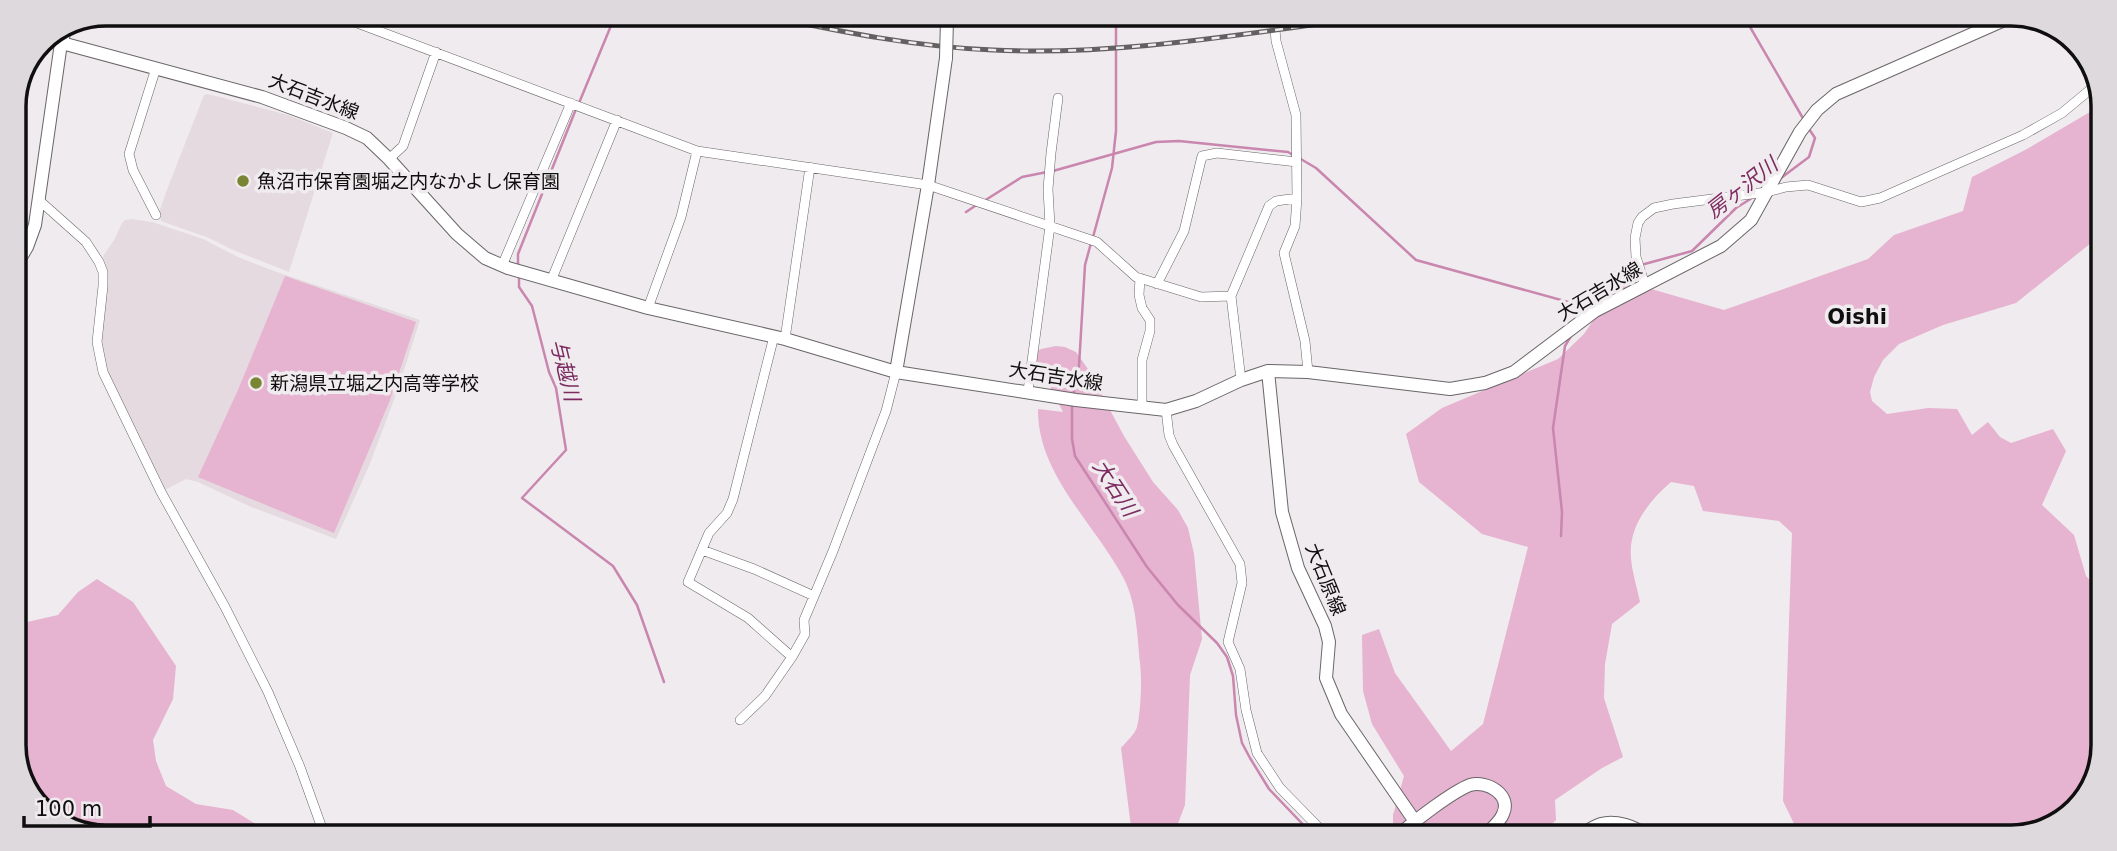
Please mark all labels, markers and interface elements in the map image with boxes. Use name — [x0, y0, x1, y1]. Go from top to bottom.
street label: 大石吉水線 — [266, 69, 362, 123]
water label: 房ヶ沢川 — [1702, 151, 1784, 223]
place label: 魚沼市保育園堀之内なかよし保育園 — [257, 170, 560, 192]
marker: 魚沼市保育園堀之内なかよし保育園 — [235, 173, 251, 189]
street label: 大石吉水線 — [1553, 257, 1645, 325]
district label: Oishi — [1827, 305, 1887, 329]
water label: 与越川 — [546, 337, 585, 405]
street label: 大石吉水線 — [1007, 358, 1105, 394]
place label: 新潟県立堀之内高等学校 — [270, 372, 479, 394]
marker: 新潟県立堀之内高等学校 — [248, 375, 264, 391]
water label: 大石川 — [1088, 455, 1143, 523]
street label: 大石原線 — [1302, 540, 1350, 618]
scale bar — [24, 784, 150, 828]
text: 100 m — [35, 797, 102, 821]

